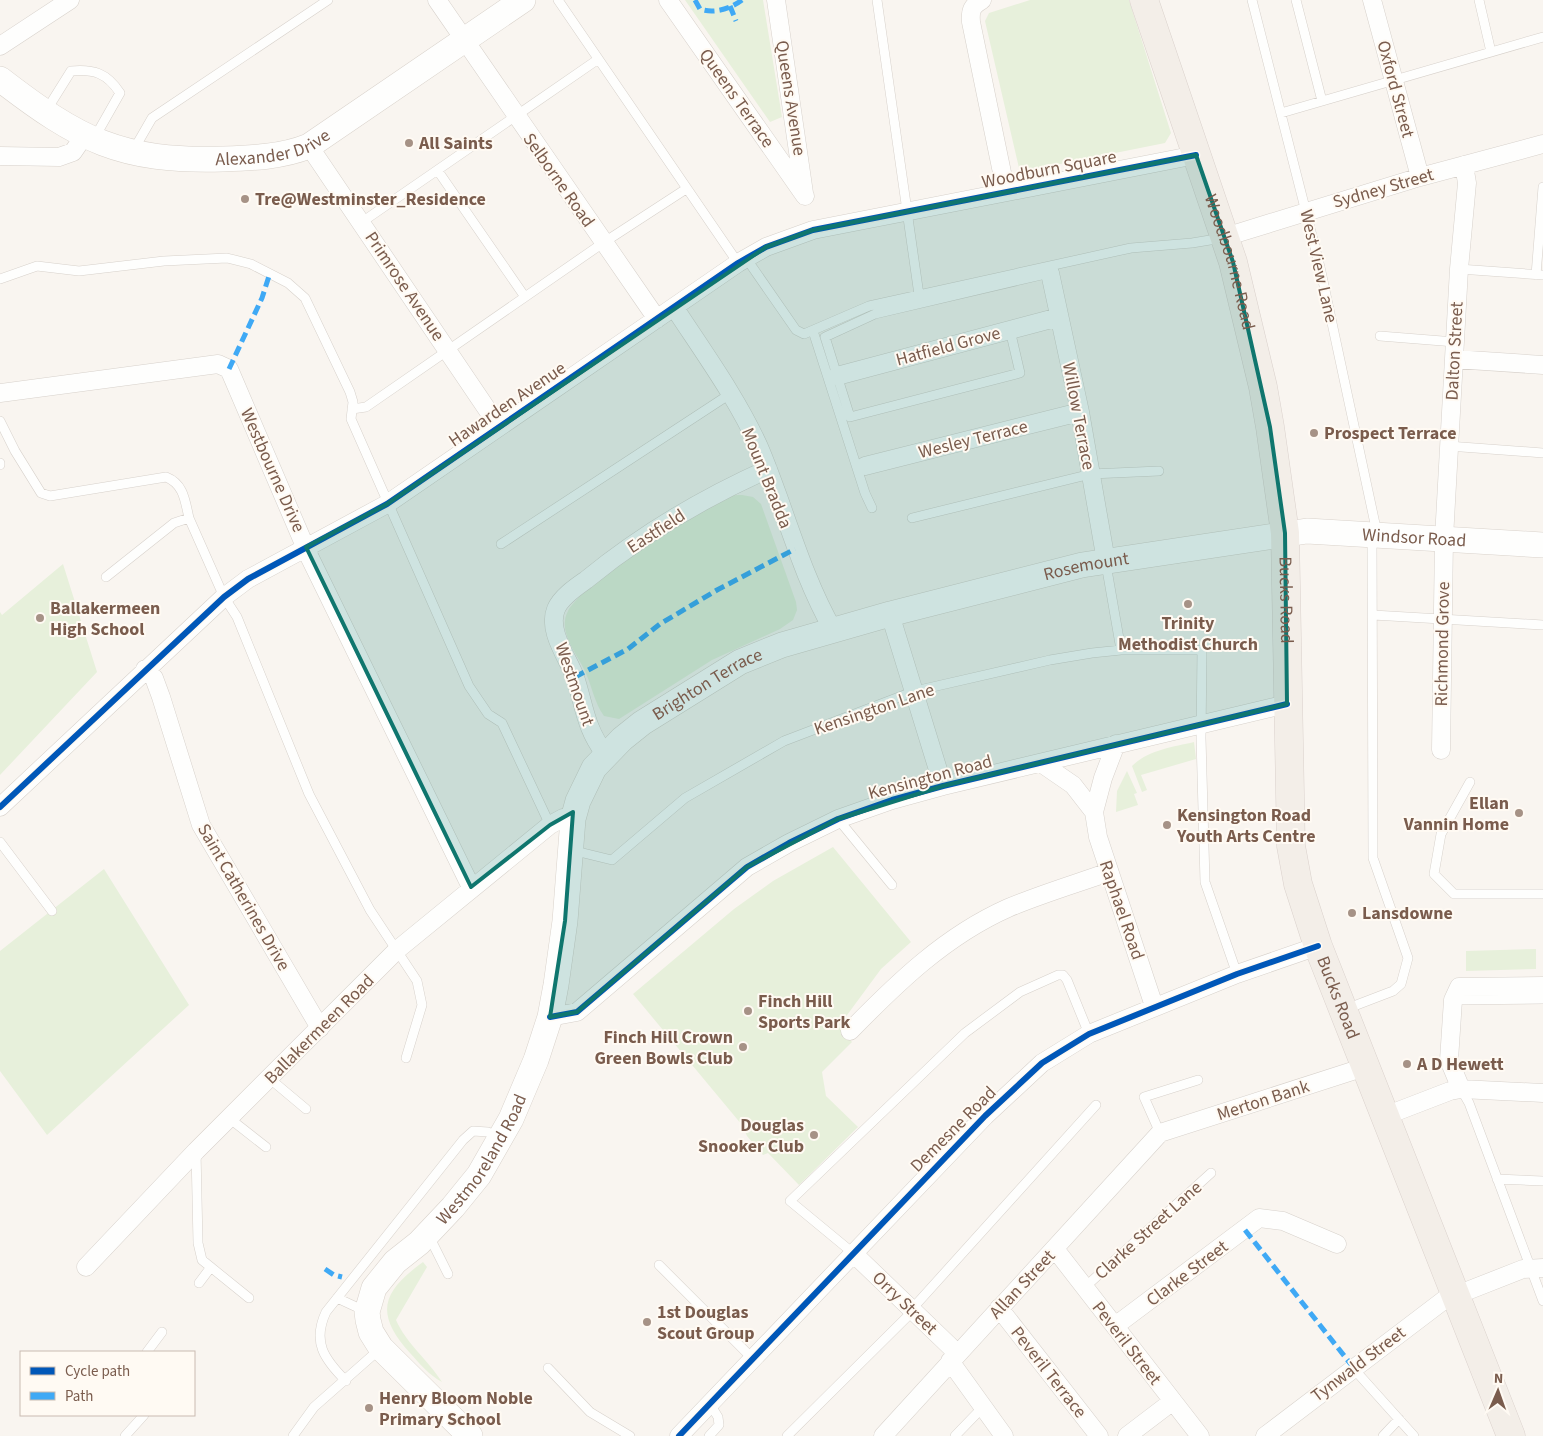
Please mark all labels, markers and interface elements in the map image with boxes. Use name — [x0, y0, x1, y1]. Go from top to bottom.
street label: Oxford Street — [1371, 38, 1420, 140]
street label: Queens Avenue — [769, 39, 812, 157]
street label: Queens Terrace — [693, 44, 780, 153]
street label: Alexander Drive — [215, 123, 335, 172]
street label: Selborne Road — [517, 128, 600, 233]
place label: All Saints — [418, 131, 493, 156]
marker: All Saints — [403, 137, 415, 149]
street label: Woodburn Square — [980, 144, 1119, 195]
street label: Sydney Street — [1330, 162, 1437, 215]
place label: Tre@Westminster_Residence — [255, 187, 486, 212]
street label: Woodbourne Road — [1198, 191, 1261, 333]
marker: Tre@Westminster_Residence — [239, 193, 251, 205]
street label: West View Lane — [1293, 207, 1344, 325]
street label: Primrose Avenue — [359, 227, 451, 346]
street label: Dalton Street — [1439, 301, 1470, 401]
street label: Hatfield Grove — [893, 320, 1003, 372]
street label: Hawarden Avenue — [444, 356, 571, 453]
street label: Willow Terrace — [1056, 360, 1101, 472]
street label: Westbourne Drive — [234, 404, 311, 536]
street label: Wesley Terrace — [916, 414, 1030, 465]
place label: Prospect Terrace — [1324, 421, 1456, 446]
street label: Mount Bradda — [735, 424, 798, 532]
marker: Prospect Terrace — [1308, 427, 1320, 439]
street label: Eastfield — [622, 503, 690, 560]
street label: Windsor Road — [1361, 522, 1467, 553]
street label: Rosemount — [1041, 546, 1131, 587]
street label: Bucks Road — [1272, 556, 1299, 644]
street label: Richmond Grove — [1429, 581, 1456, 707]
place label: Ballakermeen High School — [50, 596, 160, 642]
marker: Trinity Methodist Church — [1182, 598, 1194, 610]
place label: Trinity Methodist Church — [1118, 611, 1258, 657]
marker: Ballakermeen High School — [34, 612, 46, 624]
street label: Westmount — [549, 639, 600, 729]
street label: Brighton Terrace — [647, 642, 766, 727]
street label: Kensington Lane — [811, 677, 938, 742]
street label: Kensington Road — [865, 749, 995, 806]
place label: Ellan Vannin Home — [1403, 791, 1509, 837]
place label: Kensington Road Youth Arts Centre — [1176, 803, 1316, 849]
marker: Ellan Vannin Home — [1513, 807, 1525, 819]
street label: Saint Catherines Drive — [191, 819, 296, 976]
marker: Kensington Road Youth Arts Centre — [1161, 819, 1173, 831]
street label: Raphael Road — [1093, 857, 1150, 963]
place label: Lansdowne — [1362, 901, 1453, 926]
marker: Lansdowne — [1346, 907, 1358, 919]
street label: Bucks Road — [1310, 952, 1365, 1043]
street label: Ballakermeen Road — [259, 969, 380, 1090]
place label: Finch Hill Sports Park — [758, 989, 851, 1035]
marker: Finch Hill Sports Park — [742, 1005, 754, 1017]
place label: Finch Hill Crown Green Bowls Club — [594, 1025, 733, 1071]
marker: Finch Hill Crown Green Bowls Club — [737, 1041, 749, 1053]
place label: A D Hewett — [1416, 1052, 1504, 1077]
marker: A D Hewett — [1401, 1058, 1413, 1070]
street label: Merton Bank — [1214, 1074, 1313, 1127]
street label: Demesne Road — [905, 1081, 1002, 1178]
street label: Westmoreland Road — [431, 1090, 533, 1230]
place label: Douglas Snooker Club — [698, 1113, 804, 1159]
marker: Douglas Snooker Club — [808, 1129, 820, 1141]
street label: Clarke Street Lane — [1090, 1176, 1206, 1284]
street label: Clarke Street — [1142, 1235, 1232, 1311]
street label: Allan Street — [984, 1244, 1061, 1325]
street label: Orry Street — [866, 1266, 943, 1341]
street label: Peveril Street — [1086, 1296, 1167, 1390]
place label: 1st Douglas Scout Group — [657, 1300, 755, 1346]
marker: 1st Douglas Scout Group — [641, 1316, 653, 1328]
street label: Peveril Terrace — [1005, 1321, 1092, 1423]
street label: Tynwald Street — [1306, 1321, 1411, 1408]
legend — [20, 1351, 195, 1416]
text: Cycle path — [65, 1361, 130, 1382]
north arrow — [1473, 1366, 1523, 1416]
text: N — [1493, 1369, 1503, 1389]
text: Path — [65, 1386, 93, 1407]
place label: Henry Bloom Noble Primary School — [379, 1386, 533, 1432]
marker: Henry Bloom Noble Primary School — [363, 1402, 375, 1414]

